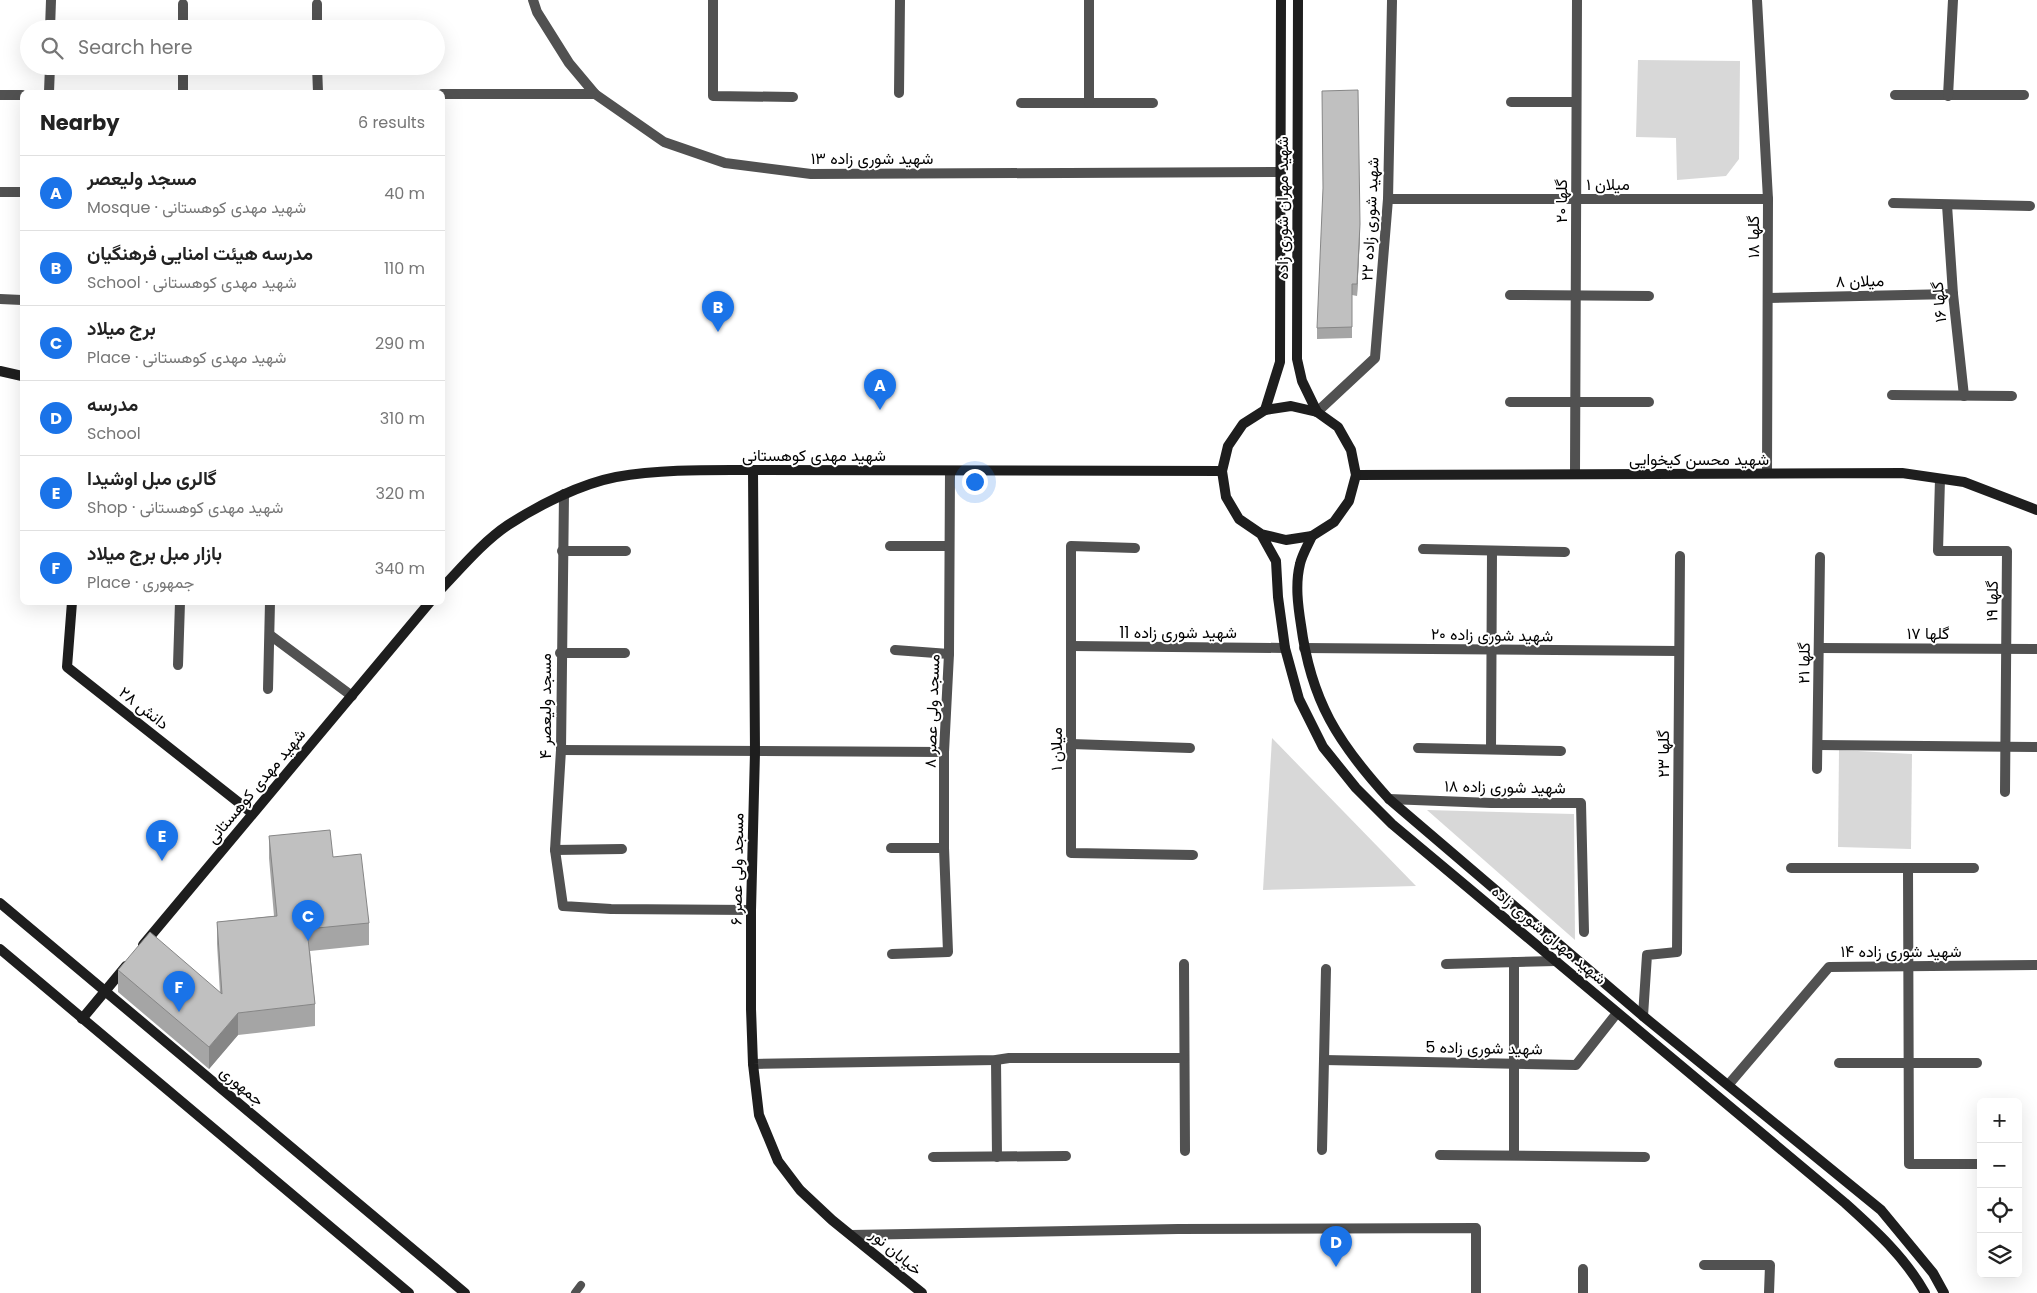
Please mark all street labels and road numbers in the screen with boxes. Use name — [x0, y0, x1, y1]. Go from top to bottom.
street label: شهید مهران شوری زاده — [1271, 136, 1294, 280]
street label: شهید شوری زاده ۱۳ — [811, 147, 933, 170]
street label: شهید شوری زاده ۲۲ — [1355, 156, 1385, 282]
street label: میلان ۱ — [1586, 173, 1630, 196]
street label: گلها ۲۰ — [1550, 179, 1573, 223]
street label: گلها ۱۸ — [1742, 216, 1765, 258]
street label: میلان ۸ — [1836, 269, 1884, 293]
street label: گلها ۱۶ — [1926, 281, 1952, 323]
street label: شهید مهدی کوهستانی — [742, 444, 886, 467]
street label: شهید محسن کیخوایی — [1629, 448, 1769, 471]
street label: گلها ۱۹ — [1980, 580, 2004, 622]
street label: شهید شوری زاده 11 — [1119, 621, 1237, 644]
street label: شهید شوری زاده ۲۰ — [1431, 622, 1553, 648]
street label: گلها ۱۷ — [1907, 622, 1949, 645]
street label: گلها ۲۱ — [1792, 642, 1816, 684]
street label: مسجد ولیعصر ۴ — [534, 653, 557, 759]
street label: مسجد ولی عصر ۸ — [919, 654, 945, 768]
street label: دانش ۲۸ — [114, 681, 174, 735]
street label: شهید مهدی کوهستانی — [201, 724, 311, 848]
street label: میلان ۱ — [1045, 727, 1068, 771]
street label: گلها ۲۳ — [1652, 730, 1675, 778]
street label: شهید شوری زاده ۱۸ — [1444, 774, 1566, 800]
street label: مسجد ولی عصر ۶ — [725, 813, 749, 925]
street label: شهید مهران شوری زاده — [1487, 880, 1611, 990]
street label: شهید شوری زاده ۱۴ — [1840, 940, 1962, 963]
street label: شهید شوری زاده 5 — [1425, 1035, 1543, 1061]
street label: جمهوری — [215, 1061, 269, 1112]
street label: خیابان نور — [864, 1223, 927, 1281]

